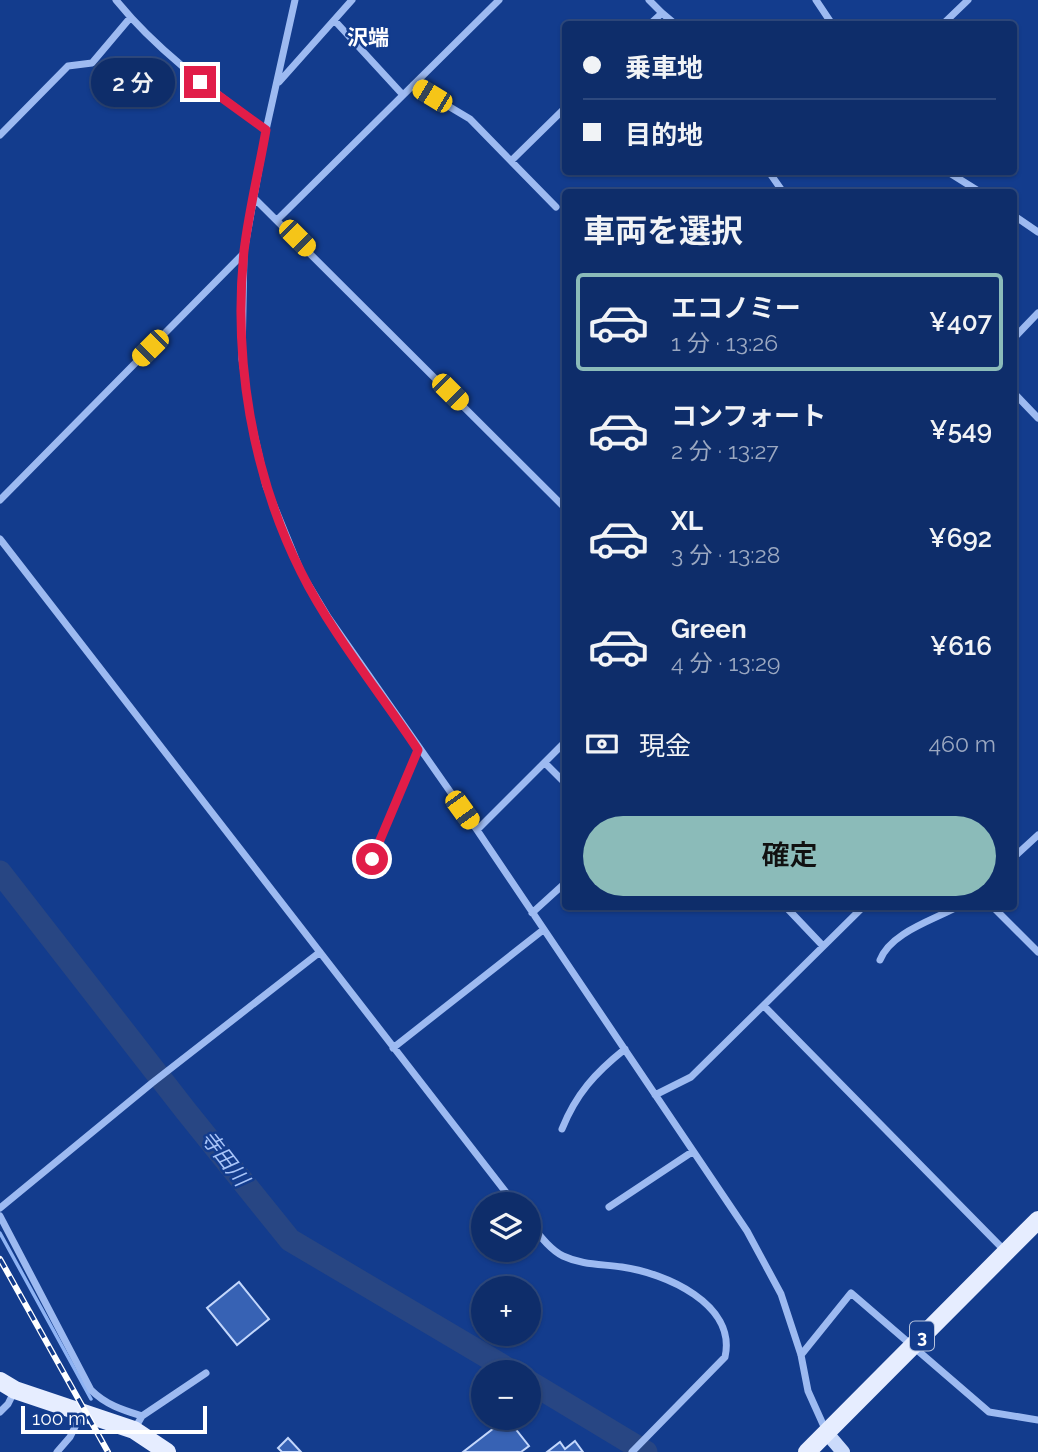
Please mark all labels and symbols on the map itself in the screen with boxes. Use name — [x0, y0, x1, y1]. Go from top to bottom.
district label: 沢端 — [347, 25, 389, 50]
callout: 2 分 — [92, 57, 176, 106]
route end — [184, 66, 216, 98]
car — [409, 76, 456, 116]
car — [275, 216, 320, 260]
car — [128, 326, 173, 370]
car — [428, 370, 473, 414]
car — [442, 787, 483, 833]
route start — [356, 843, 388, 875]
water label: 寺田川 — [196, 1125, 255, 1192]
road number: 3 — [910, 1322, 934, 1350]
scale bar — [21, 1403, 206, 1435]

